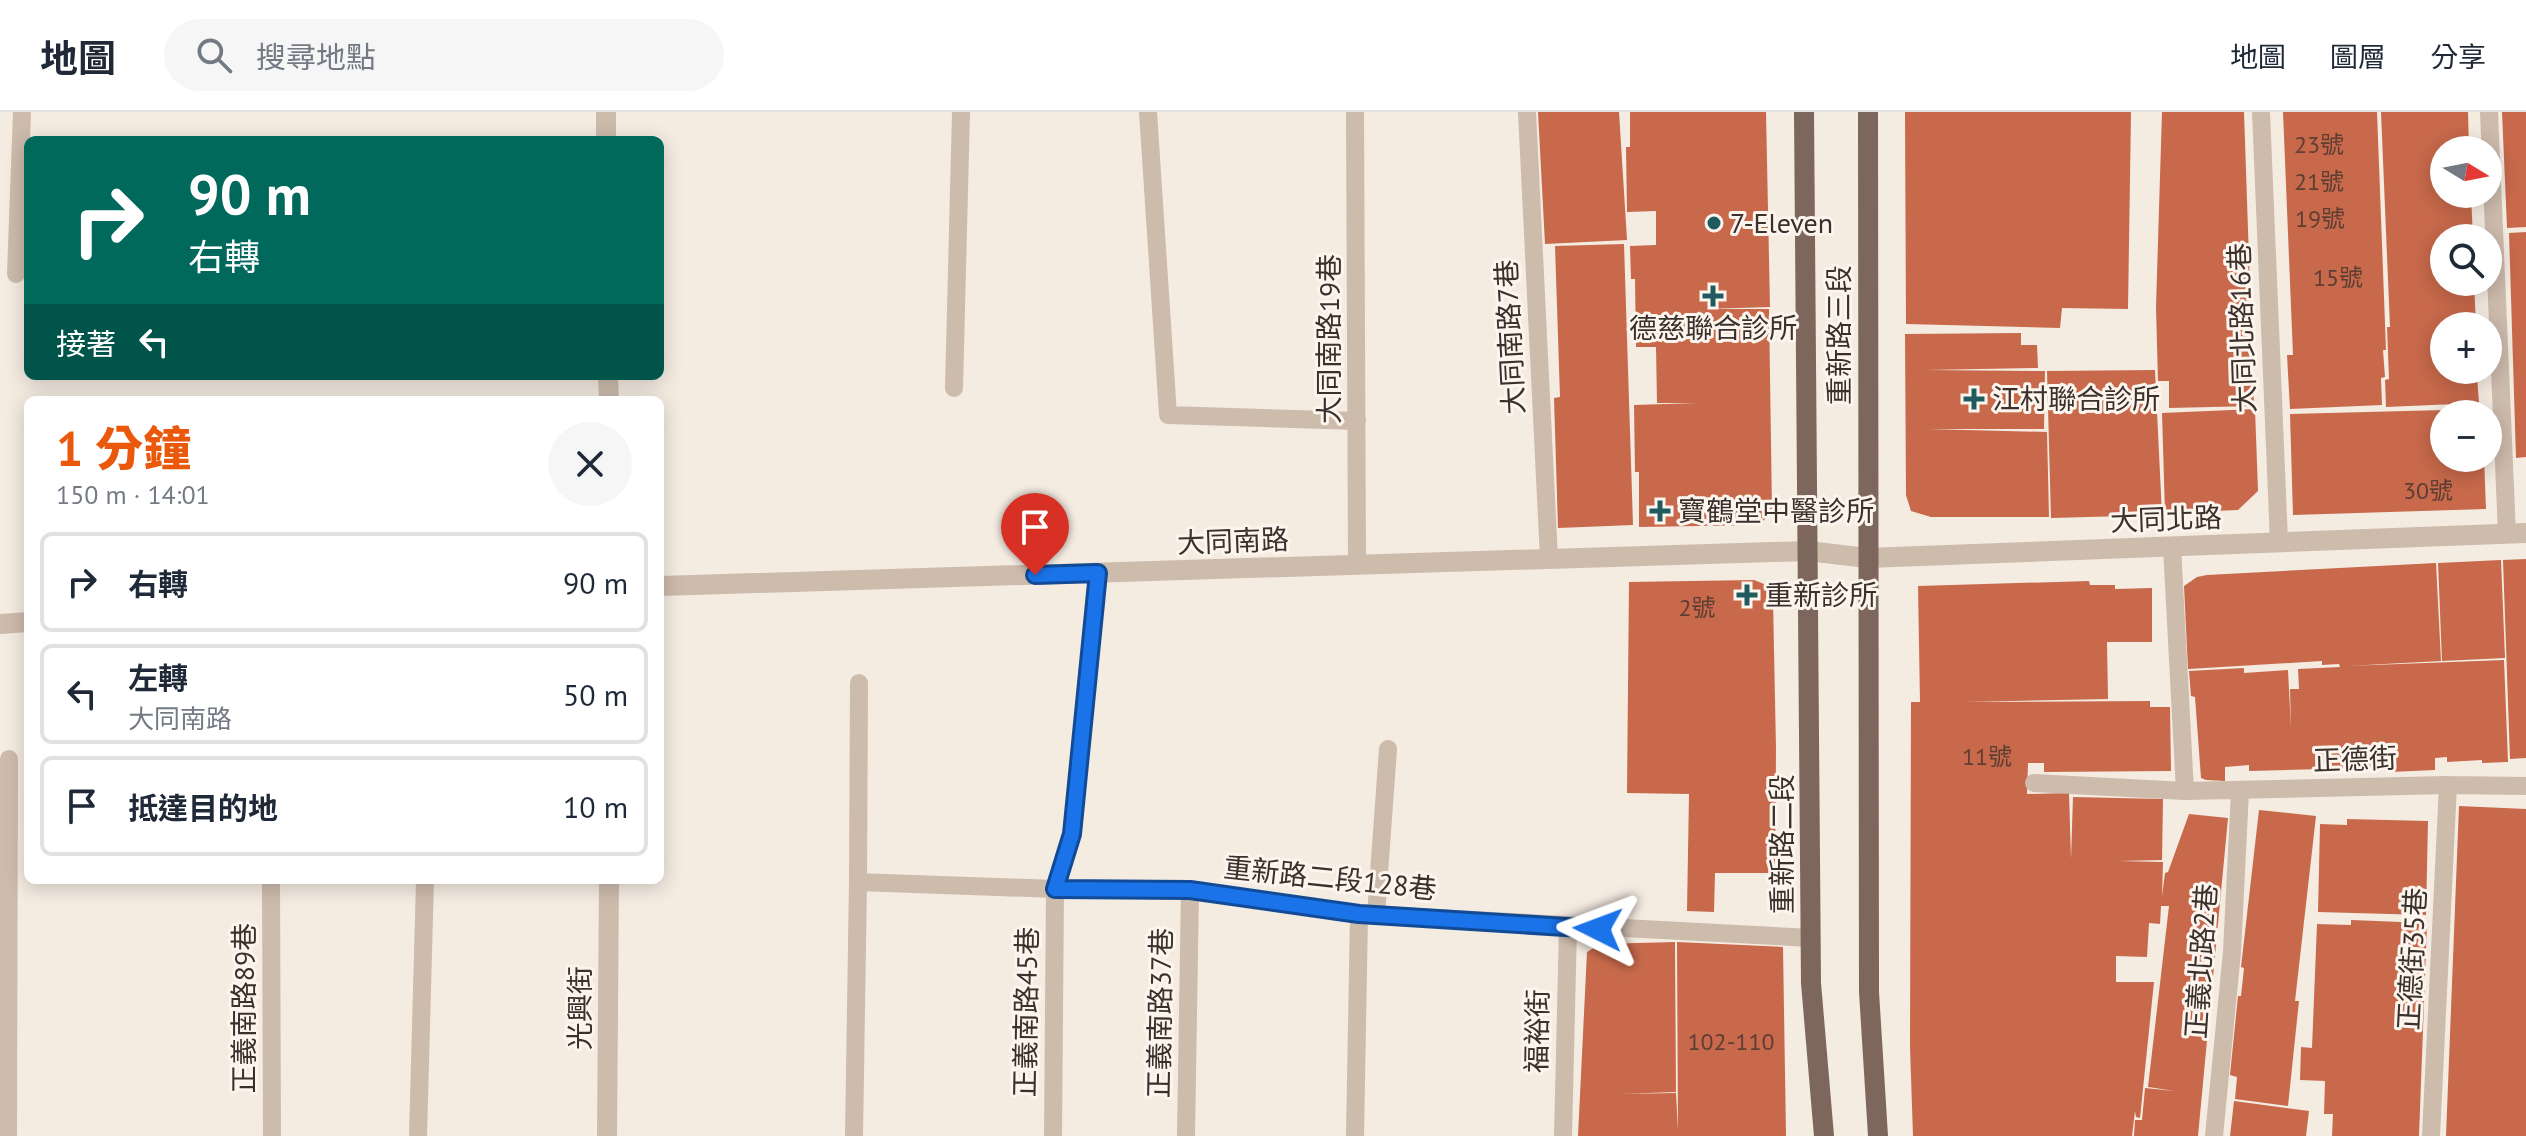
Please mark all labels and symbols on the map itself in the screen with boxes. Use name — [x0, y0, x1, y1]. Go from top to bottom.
house number: 23號 — [2294, 129, 2344, 160]
north arrow — [2430, 136, 2502, 208]
house number: 21號 — [2294, 166, 2344, 197]
house number: 19號 — [2295, 203, 2345, 234]
place label: 7-Eleven — [1730, 204, 1833, 241]
marker: 7-Eleven — [1705, 214, 1723, 232]
street label: 大同北路16巷 — [2220, 242, 2263, 414]
street label: 大同南路19巷 — [1310, 254, 1347, 424]
street label: 大同南路7巷 — [1487, 259, 1532, 416]
house number: 15號 — [2313, 262, 2363, 293]
street label: 重新路三段 — [1820, 265, 1857, 405]
marker: 德慈聯合診所 — [1702, 285, 1724, 307]
place label: 德慈聯合診所 — [1629, 309, 1797, 346]
place label: 江村聯合診所 — [1992, 380, 2160, 417]
marker: 江村聯合診所 — [1963, 388, 1985, 410]
house number: 30號 — [2403, 475, 2453, 506]
place label: 寶鶴堂中醫診所 — [1678, 492, 1874, 529]
pin — [1001, 493, 1069, 575]
street label: 大同北路 — [2109, 498, 2223, 539]
marker: 寶鶴堂中醫診所 — [1649, 500, 1671, 522]
street label: 大同南路 — [1176, 520, 1290, 561]
place label: 重新診所 — [1765, 576, 1877, 613]
marker: 重新診所 — [1736, 584, 1758, 606]
house number: 2號 — [1678, 592, 1716, 623]
street label: 正德街 — [2312, 739, 2398, 778]
house number: 11號 — [1962, 741, 2012, 772]
street label: 重新路二段 — [1763, 774, 1800, 914]
street label: 重新路二段128巷 — [1222, 848, 1438, 907]
street label: 正義北路2巷 — [2177, 882, 2224, 1040]
position arrow — [1556, 887, 1640, 971]
street label: 正德街35巷 — [2389, 887, 2434, 1031]
street label: 正義南路89巷 — [225, 923, 262, 1093]
street label: 正義南路45巷 — [1006, 926, 1045, 1098]
street label: 正義南路37巷 — [1140, 927, 1179, 1099]
street label: 光興街 — [561, 966, 598, 1050]
street label: 福裕街 — [1517, 989, 1556, 1073]
house number: 102-110 — [1687, 1026, 1775, 1057]

